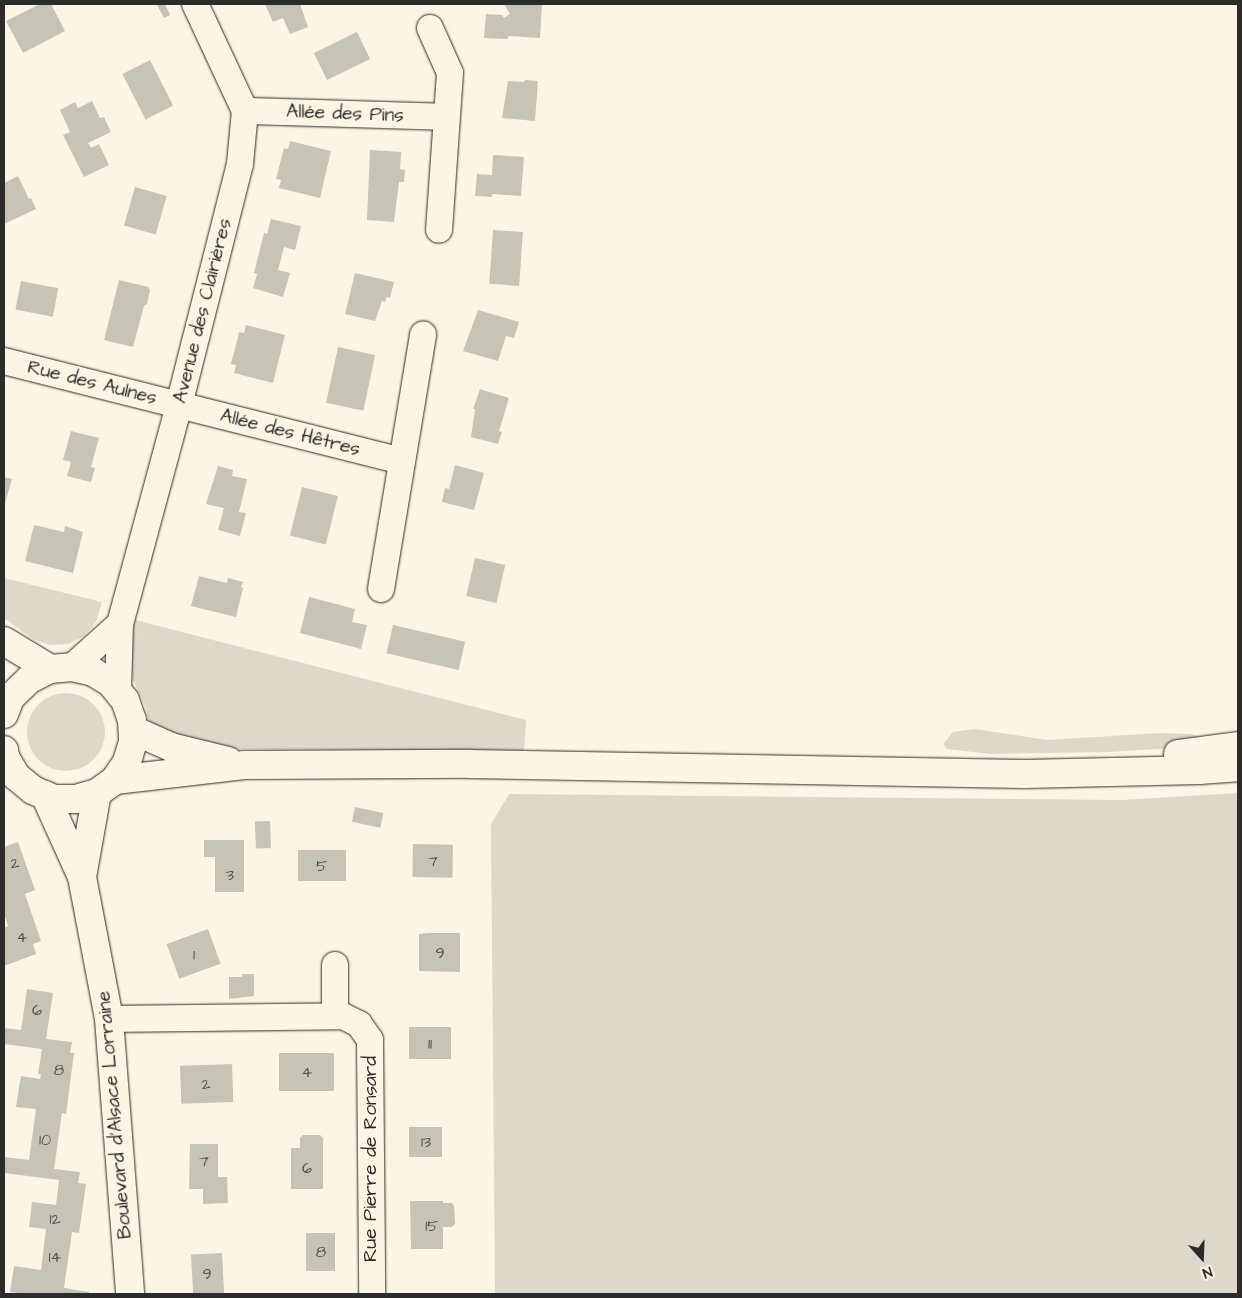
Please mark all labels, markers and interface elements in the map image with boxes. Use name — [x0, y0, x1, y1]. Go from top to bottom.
street label: Allée des Pins — [286, 101, 404, 127]
street label: Avenue des Clairières — [169, 216, 237, 406]
street label: Rue des Aulnes — [25, 356, 159, 410]
street label: Allée des Hêtres — [218, 405, 362, 461]
house number: 7 — [428, 851, 438, 871]
house number: 2 — [10, 853, 20, 873]
house number: 5 — [316, 856, 328, 876]
house number: 3 — [226, 865, 234, 885]
house number: 4 — [17, 927, 27, 947]
house number: 9 — [435, 943, 445, 963]
house number: 1 — [193, 945, 195, 965]
street label: Boulevard d'Alsace Lorraine — [93, 990, 137, 1240]
house number: 6 — [32, 1000, 42, 1020]
house number: 11 — [428, 1034, 432, 1054]
street label: Rue Pierre de Ronsard — [360, 1056, 382, 1262]
house number: 8 — [54, 1060, 64, 1080]
house number: 4 — [302, 1062, 312, 1082]
house number: 2 — [201, 1074, 211, 1094]
house number: 10 — [39, 1130, 51, 1150]
house number: 13 — [421, 1132, 431, 1152]
house number: 7 — [199, 1151, 209, 1171]
house number: 6 — [302, 1158, 312, 1178]
house number: 12 — [49, 1209, 61, 1229]
house number: 15 — [425, 1216, 439, 1236]
north arrow — [1177, 1233, 1227, 1283]
house number: 8 — [316, 1242, 326, 1262]
house number: 14 — [49, 1247, 61, 1267]
text: N — [1200, 1261, 1215, 1283]
house number: 9 — [202, 1264, 212, 1284]

